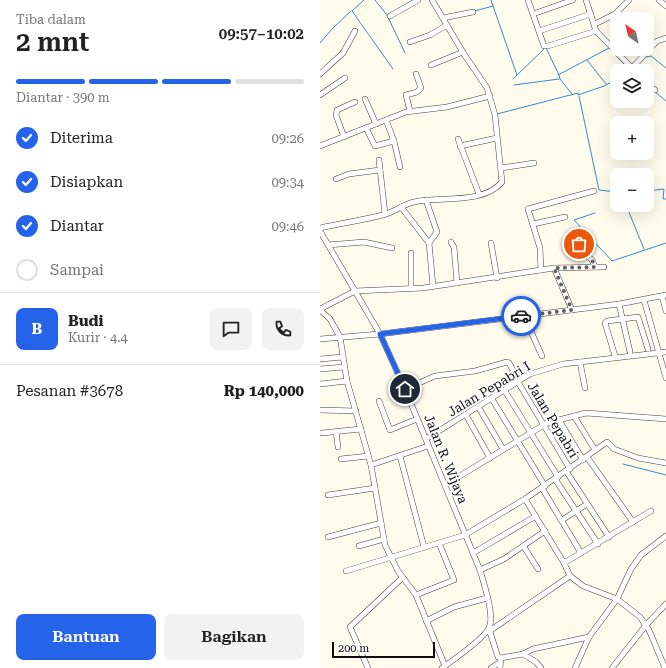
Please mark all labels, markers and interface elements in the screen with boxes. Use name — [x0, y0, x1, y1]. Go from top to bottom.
text: Tiba dalam — [16, 12, 86, 27]
north arrow — [610, 12, 654, 56]
map controls — [610, 12, 654, 212]
text: 09:57–10:02 — [219, 25, 304, 43]
text: 2 mnt — [16, 27, 89, 57]
button: layers — [610, 64, 654, 108]
text: Diantar · 390 m — [16, 90, 110, 105]
button: + — [610, 116, 654, 160]
icon: check — [16, 127, 38, 149]
text: Diterima — [50, 129, 113, 147]
text: 09:26 — [272, 131, 304, 146]
button: − — [610, 168, 654, 212]
icon: check — [16, 171, 38, 193]
text: Disiapkan — [50, 173, 123, 191]
text: 09:34 — [272, 175, 304, 190]
icon: check — [16, 215, 38, 237]
text: Diantar — [50, 217, 104, 235]
text: 09:46 — [272, 219, 304, 234]
pin — [562, 227, 596, 261]
icon: bag — [568, 233, 590, 255]
text: Sampai — [50, 261, 104, 279]
courier — [501, 296, 541, 336]
icon: car — [510, 305, 532, 327]
button: chat — [210, 308, 252, 350]
button: phone — [262, 308, 304, 350]
text: Budi — [68, 312, 104, 330]
text: B — [32, 320, 42, 338]
text: Kurir · 4.4 — [68, 330, 128, 345]
street label: Jalan Pepabri I — [445, 358, 533, 420]
pin — [388, 372, 422, 406]
icon: home — [394, 378, 416, 400]
street label: Jalan Pepabri — [525, 380, 581, 460]
text: Pesanan #3678 — [16, 382, 123, 400]
text: Rp 140,000 — [224, 382, 304, 400]
street label: Jalan R. Wijaya — [421, 412, 471, 506]
button: Bantuan — [16, 614, 156, 660]
button: Bagikan — [164, 614, 304, 660]
scale bar — [332, 640, 435, 659]
text: 200 m — [338, 642, 369, 655]

